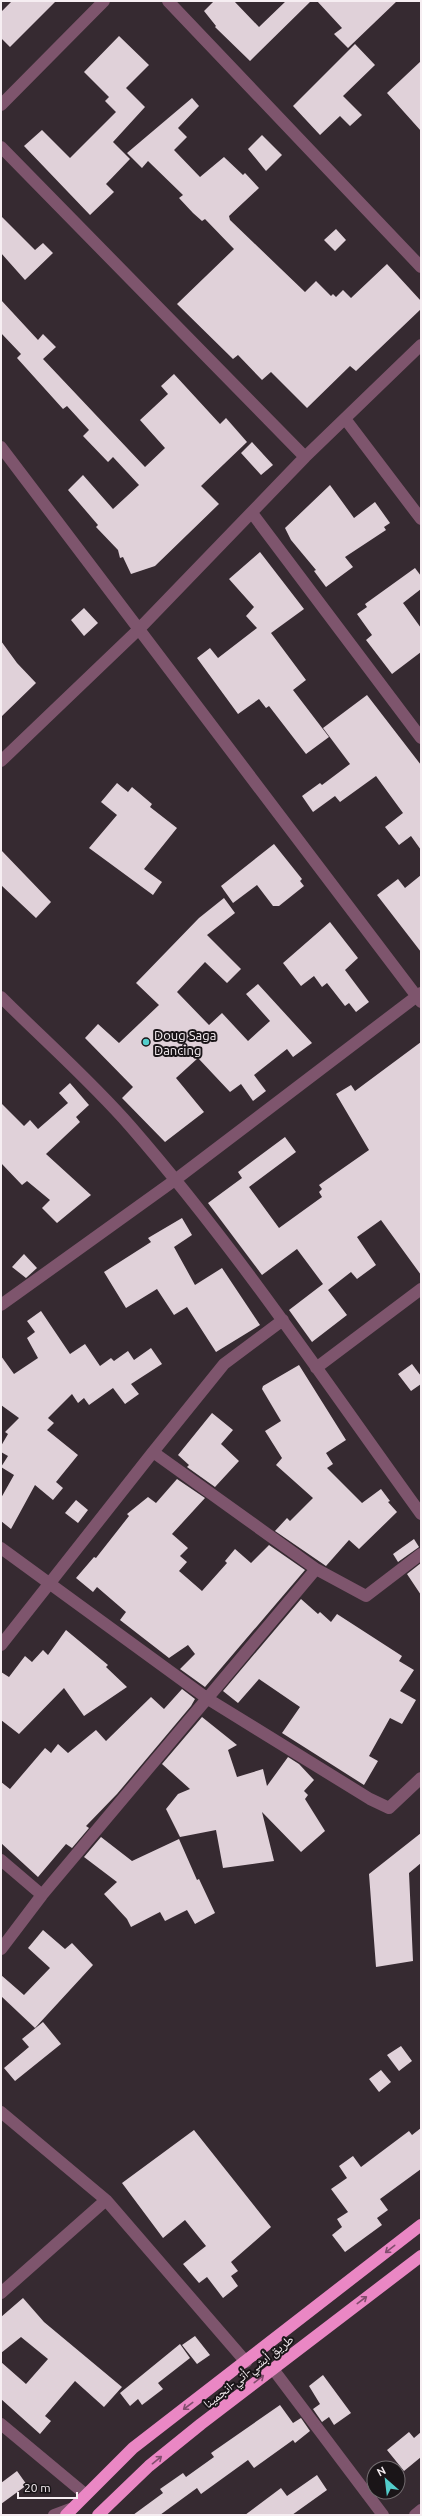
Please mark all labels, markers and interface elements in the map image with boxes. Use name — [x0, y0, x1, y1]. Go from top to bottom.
place label: Doug Saga Dancing — [154, 1028, 216, 1057]
marker: Doug Saga Dancing — [141, 1037, 151, 1047]
one-way arrow — [385, 2245, 396, 2254]
one-way arrow — [357, 2296, 368, 2305]
street label: طريق أبشي-أتي-انجمينا — [200, 2332, 298, 2414]
one-way arrow — [253, 2375, 264, 2384]
one-way arrow — [182, 2402, 193, 2410]
one-way arrow — [151, 2455, 162, 2464]
north arrow — [366, 2460, 406, 2500]
text: N — [375, 2464, 388, 2478]
scale bar — [18, 2474, 77, 2500]
text: 20 m — [24, 2481, 51, 2494]

